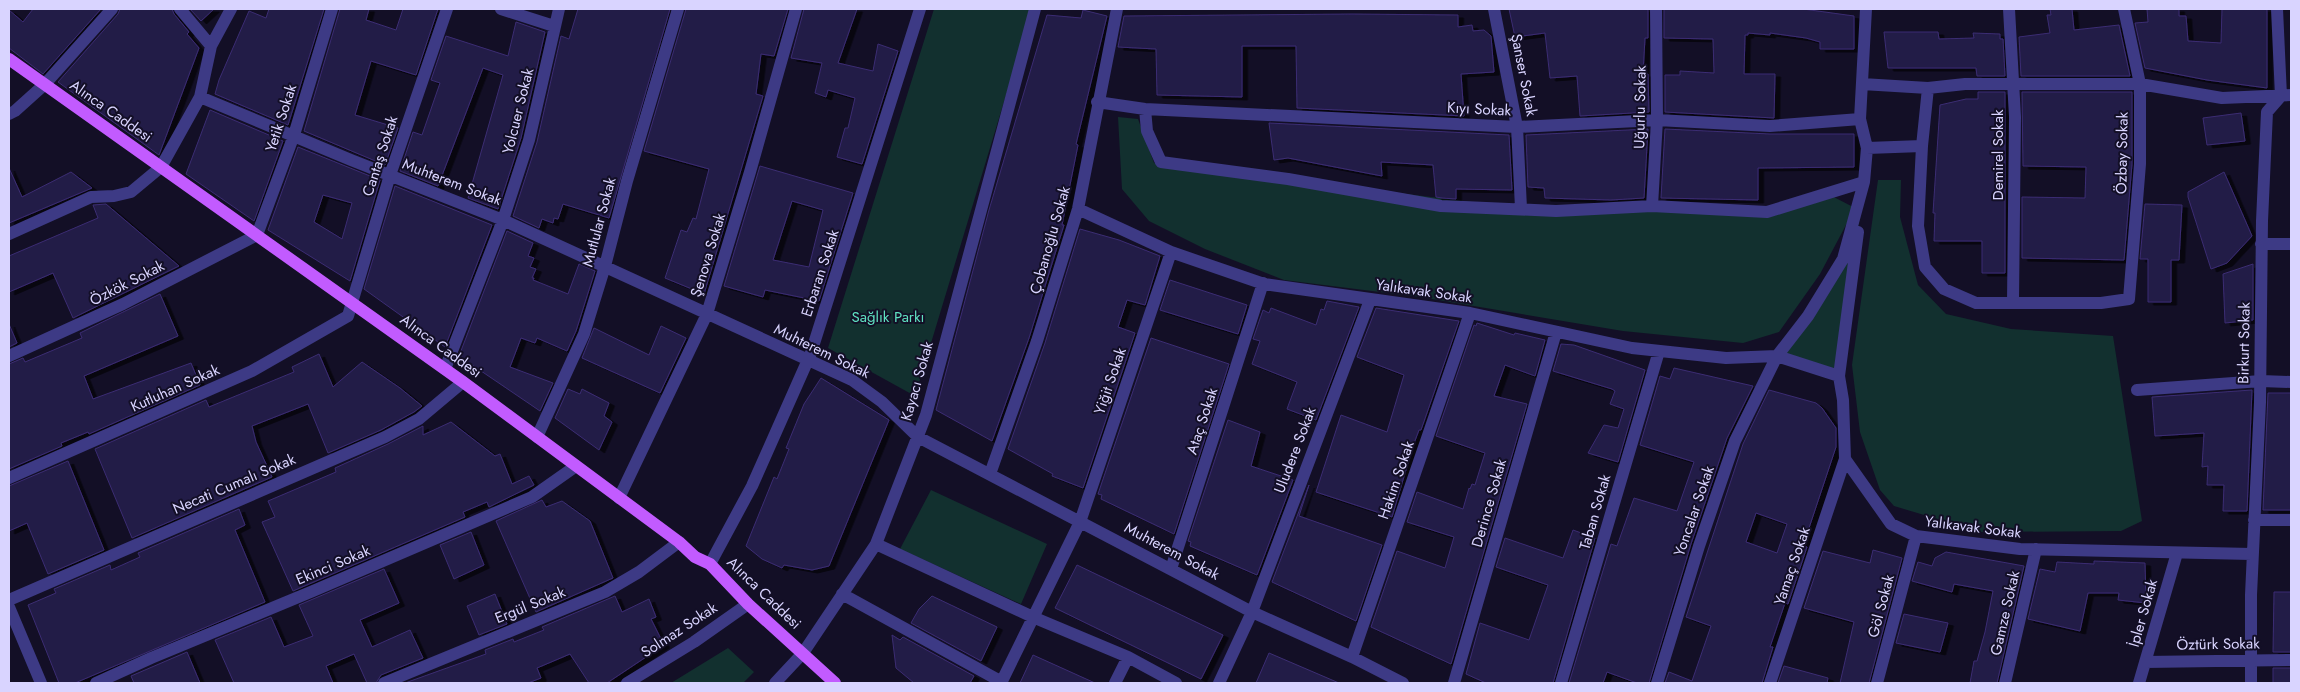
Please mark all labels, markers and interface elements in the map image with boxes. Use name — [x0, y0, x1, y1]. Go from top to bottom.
street label: Şanser Sokak — [1505, 32, 1543, 118]
street label: Yolcuer Sokak — [497, 65, 539, 156]
street label: Uğurlu Sokak — [1628, 65, 1652, 149]
street label: Alınca Caddesi — [65, 74, 157, 148]
street label: Yetik Sokak — [260, 81, 302, 155]
street label: Kıyı Sokak — [1446, 96, 1512, 122]
street label: Demirel Sokak — [1987, 109, 2009, 200]
street label: Özbay Sokak — [2110, 111, 2134, 194]
street label: Cantaş Sokak — [357, 112, 403, 199]
street label: Muhterem Sokak — [399, 153, 505, 211]
street label: Mutlular Sokak — [576, 174, 622, 269]
street label: Çobanoğlu Sokak — [1024, 183, 1076, 297]
street label: Şenova Sokak — [685, 210, 731, 300]
street label: Erbaran Sokak — [796, 226, 845, 320]
street label: Özkök Sokak — [86, 255, 169, 311]
street label: Yalıkavak Sokak — [1374, 273, 1474, 309]
street label: Birkurt Sokak — [2232, 302, 2256, 384]
park label: Sağlık Parkı — [851, 306, 925, 328]
street label: Alınca Caddesi — [396, 309, 486, 383]
street label: Muhterem Sokak — [770, 318, 874, 384]
street label: Kayacı Sokak — [895, 338, 939, 423]
street label: Yiğit Sokak — [1088, 344, 1132, 418]
street label: Kutluhan Sokak — [127, 358, 223, 417]
street label: Ataç Sokak — [1181, 384, 1223, 457]
street label: Uludere Sokak — [1268, 403, 1322, 496]
street label: Hakim Sokak — [1372, 438, 1420, 522]
street label: Necati Cumalı Sokak — [169, 448, 299, 520]
street label: Derince Sokak — [1466, 456, 1512, 550]
street label: Yoncalar Sokak — [1668, 462, 1720, 559]
street label: Taban Sokak — [1574, 471, 1616, 552]
street label: Yalıkavak Sokak — [1924, 510, 2023, 544]
street label: Muhterem Sokak — [1121, 517, 1224, 586]
street label: Yamaç Sokak — [1768, 523, 1816, 608]
street label: Ekinci Sokak — [292, 539, 374, 591]
street label: Alınca Caddesi — [722, 552, 806, 634]
street label: Gamze Sokak — [1985, 568, 2026, 658]
street label: Göl Sokak — [1862, 572, 1900, 640]
street label: İpler Sokak — [2123, 576, 2163, 650]
street label: Ergül Sokak — [491, 581, 569, 629]
street label: Solmaz Sokak — [637, 597, 722, 663]
street label: Öztürk Sokak — [2176, 632, 2260, 656]

